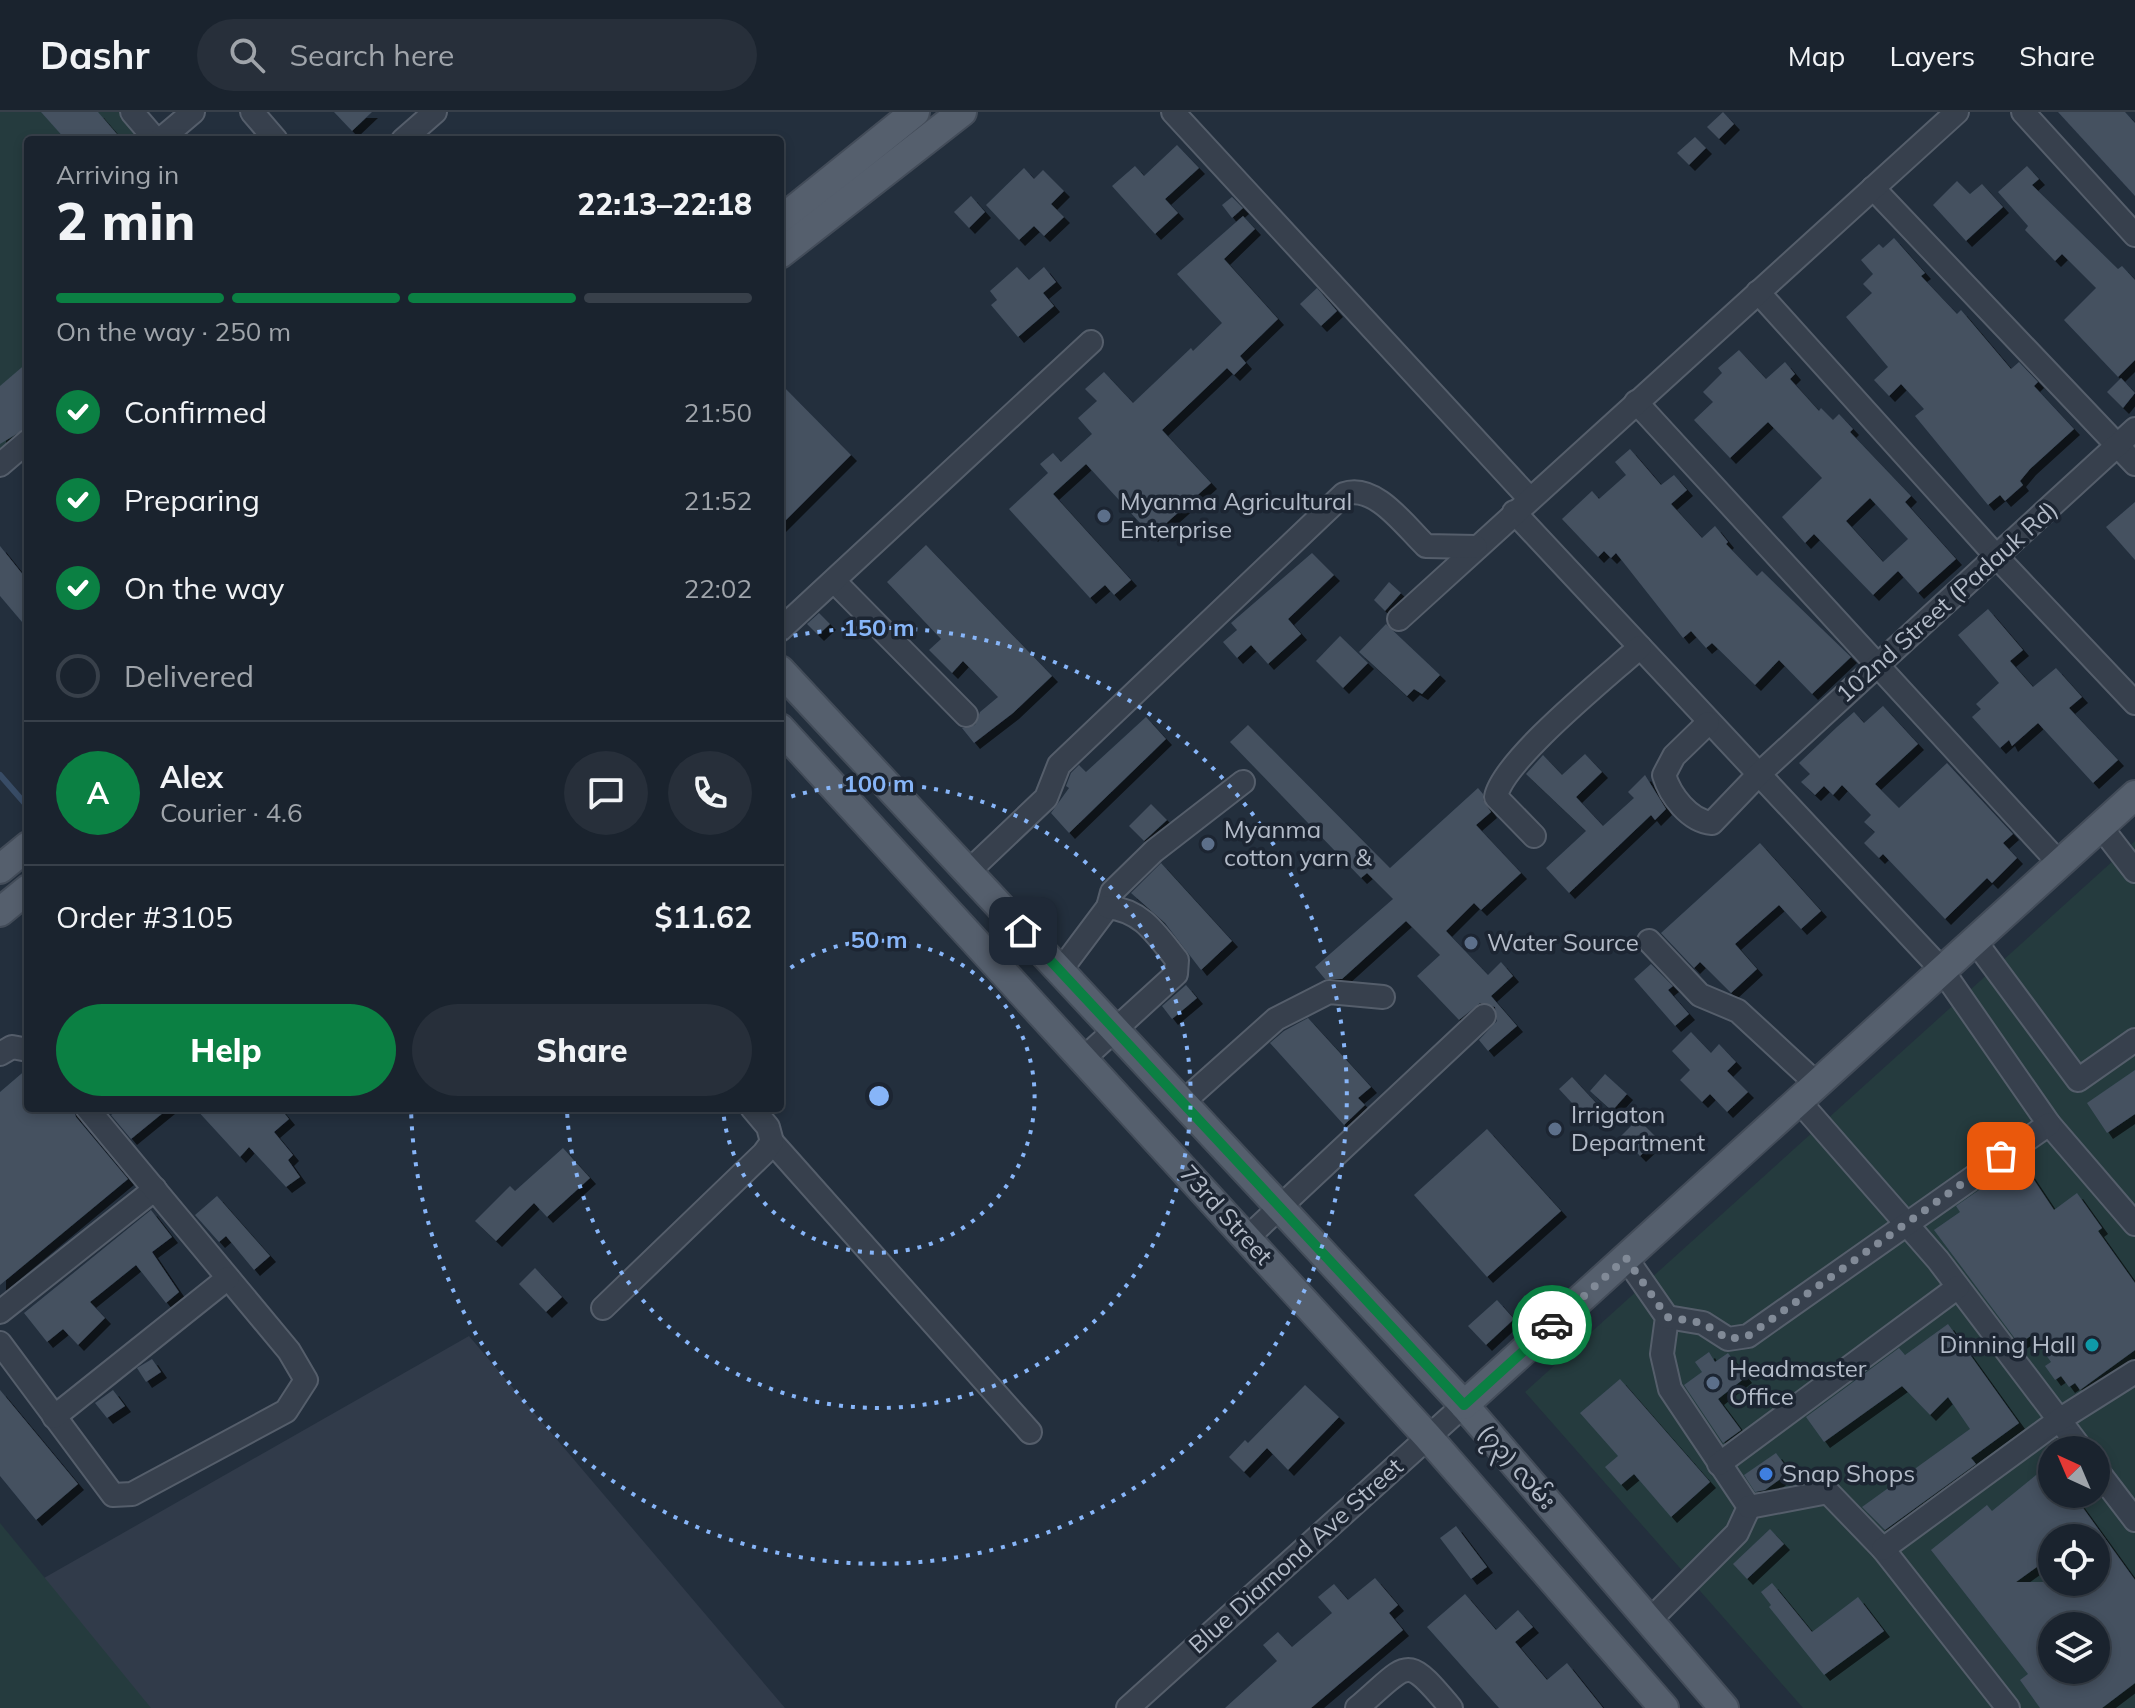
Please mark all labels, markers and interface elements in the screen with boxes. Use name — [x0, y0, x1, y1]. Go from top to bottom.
search box — [197, 19, 757, 91]
text: Dashr — [40, 31, 149, 79]
icon: search — [225, 33, 269, 77]
text: Search here — [289, 36, 454, 74]
text: Map — [1788, 38, 1845, 73]
text: Layers — [1889, 38, 1975, 73]
text: Share — [2019, 38, 2095, 73]
text: Arriving in — [56, 158, 179, 191]
text: 22:13–22:18 — [577, 185, 752, 223]
text: 2 min — [56, 188, 195, 253]
text: On the way · 250 m — [56, 315, 291, 348]
icon: check — [56, 390, 100, 434]
text: Confirmed — [124, 393, 267, 431]
text: 21:50 — [684, 396, 752, 429]
icon: check — [56, 478, 100, 522]
text: Preparing — [124, 481, 260, 519]
text: 21:52 — [684, 484, 752, 517]
place label: Myanma Agricultural Enterprise — [1120, 486, 1352, 544]
street label: 102nd Street (Padauk Rd) — [1830, 494, 2063, 709]
marker: Myanma Agricultural Enterprise — [1095, 507, 1113, 525]
icon: check — [56, 566, 100, 610]
text: On the way — [124, 569, 284, 607]
text: 22:02 — [684, 572, 752, 605]
text: 150 m — [843, 612, 915, 642]
text: Delivered — [124, 657, 254, 695]
button: chat — [564, 751, 648, 835]
button: phone — [668, 751, 752, 835]
text: Alex — [160, 758, 223, 796]
text: 100 m — [843, 768, 915, 798]
text: A — [87, 774, 109, 812]
text: Courier · 4.6 — [160, 796, 303, 829]
place label: Myanma cotton yarn & — [1224, 814, 1373, 872]
marker: Myanma cotton yarn & — [1199, 835, 1217, 853]
pin — [989, 897, 1057, 965]
text: Order #3105 — [56, 898, 233, 936]
text: $11.62 — [655, 898, 752, 936]
icon: home — [1001, 909, 1045, 953]
text: 50 m — [851, 924, 907, 954]
place label: Water Source — [1487, 927, 1639, 957]
marker: Water Source — [1462, 934, 1480, 952]
button: Help — [56, 1004, 396, 1096]
button: Share — [412, 1004, 752, 1096]
centre of rings — [865, 1082, 893, 1110]
place label: Irrigaton Department — [1571, 1099, 1705, 1157]
marker: Irrigaton Department — [1546, 1120, 1564, 1138]
pin — [1967, 1122, 2035, 1190]
icon: bag — [1979, 1134, 2023, 1178]
street label: 73rd Street — [1174, 1158, 1280, 1271]
courier — [1512, 1285, 1592, 1365]
icon: car — [1530, 1303, 1574, 1347]
place label: Dinning Hall — [1940, 1329, 2076, 1359]
marker: Dinning Hall — [2083, 1336, 2101, 1354]
place label: Headmaster Office — [1729, 1353, 1867, 1411]
marker: Headmaster Office — [1704, 1374, 1722, 1392]
street label: (၇၃) လမ်း — [1469, 1417, 1563, 1518]
north arrow — [2038, 1436, 2110, 1508]
map controls — [2038, 1436, 2110, 1684]
street label: Blue Diamond Ave Street — [1182, 1451, 1409, 1659]
place label: Snap Shops — [1782, 1458, 1915, 1488]
marker: Snap Shops — [1757, 1465, 1775, 1483]
button: locate — [2038, 1524, 2110, 1596]
button: layers — [2038, 1612, 2110, 1684]

